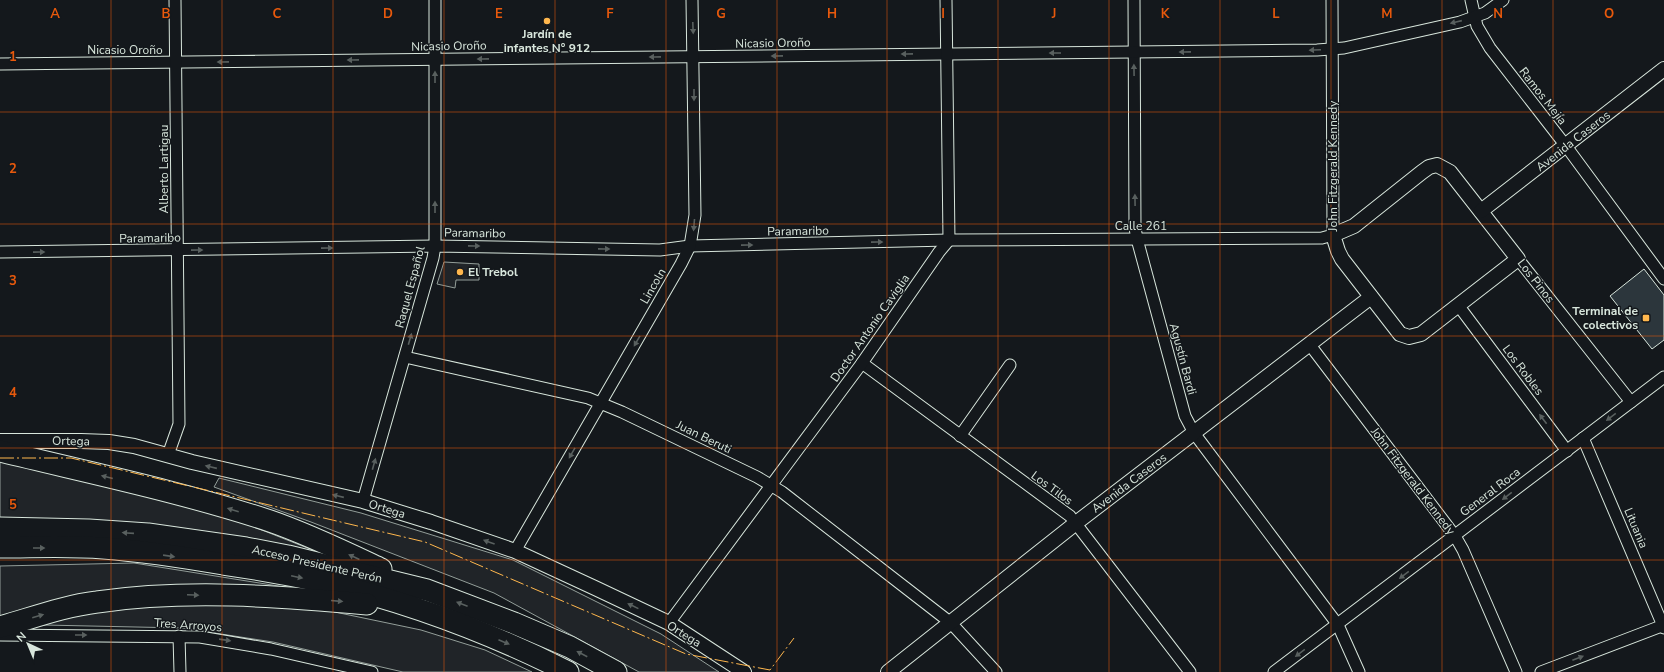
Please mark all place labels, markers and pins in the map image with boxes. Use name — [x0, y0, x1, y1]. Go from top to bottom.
marker: Jardín de infantes N° 912 — [542, 16, 552, 26]
place label: Jardín de infantes N° 912 — [504, 26, 590, 56]
place label: El Trebol — [468, 264, 518, 280]
marker: El Trebol — [455, 267, 465, 277]
place label: Terminal de colectivos — [1572, 303, 1638, 333]
marker: Terminal de colectivos — [1641, 313, 1651, 323]

